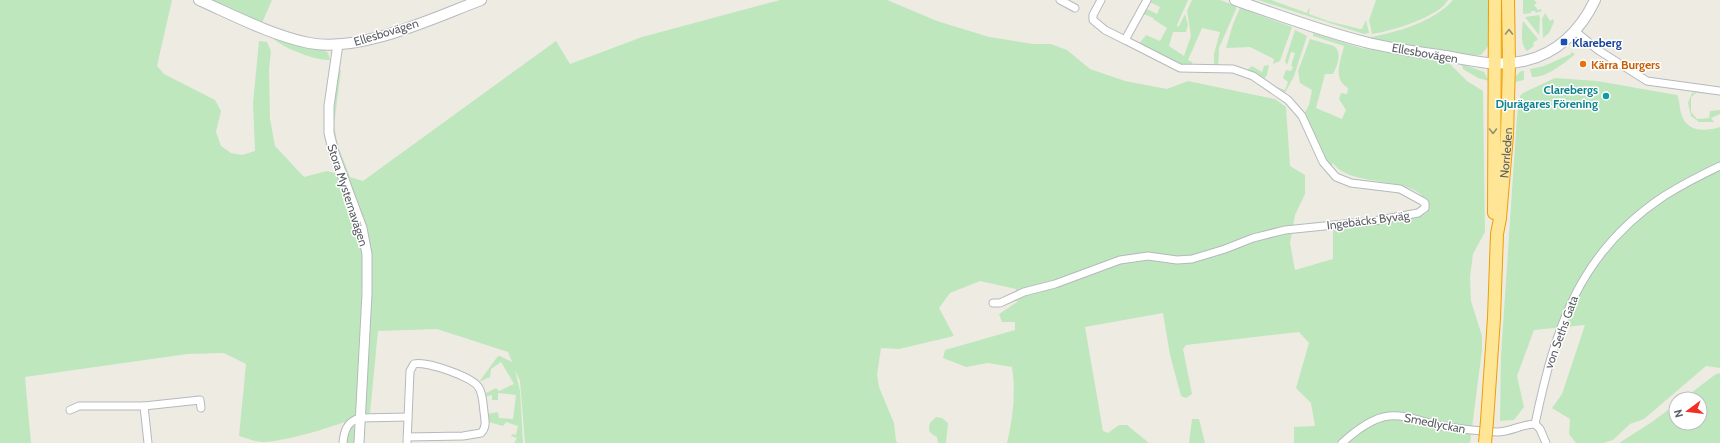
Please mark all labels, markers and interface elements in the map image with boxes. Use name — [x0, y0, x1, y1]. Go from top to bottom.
street label: Ellesbovägen — [352, 15, 420, 49]
one-way arrow — [1505, 29, 1513, 35]
place label: Klareberg — [1572, 35, 1622, 50]
marker: Klareberg — [1559, 37, 1569, 47]
street label: Ellesbovägen — [1391, 40, 1460, 66]
place label: Kärra Burgers — [1591, 57, 1660, 72]
marker: Kärra Burgers — [1578, 59, 1588, 69]
place label: Clarebergs Djurägares Förening — [1495, 82, 1598, 111]
marker: Clarebergs Djurägares Förening — [1601, 91, 1611, 101]
street label: Norrleden — [1496, 127, 1515, 179]
one-way arrow — [1489, 128, 1497, 134]
street label: Stora Mysternavägen — [324, 142, 372, 248]
street label: Ingebäcks Byväg — [1326, 207, 1411, 233]
street label: von Seths Gata — [1541, 293, 1581, 371]
north arrow — [1668, 391, 1708, 431]
text: N — [1671, 408, 1686, 419]
street label: Smedlyckan — [1403, 410, 1467, 436]

